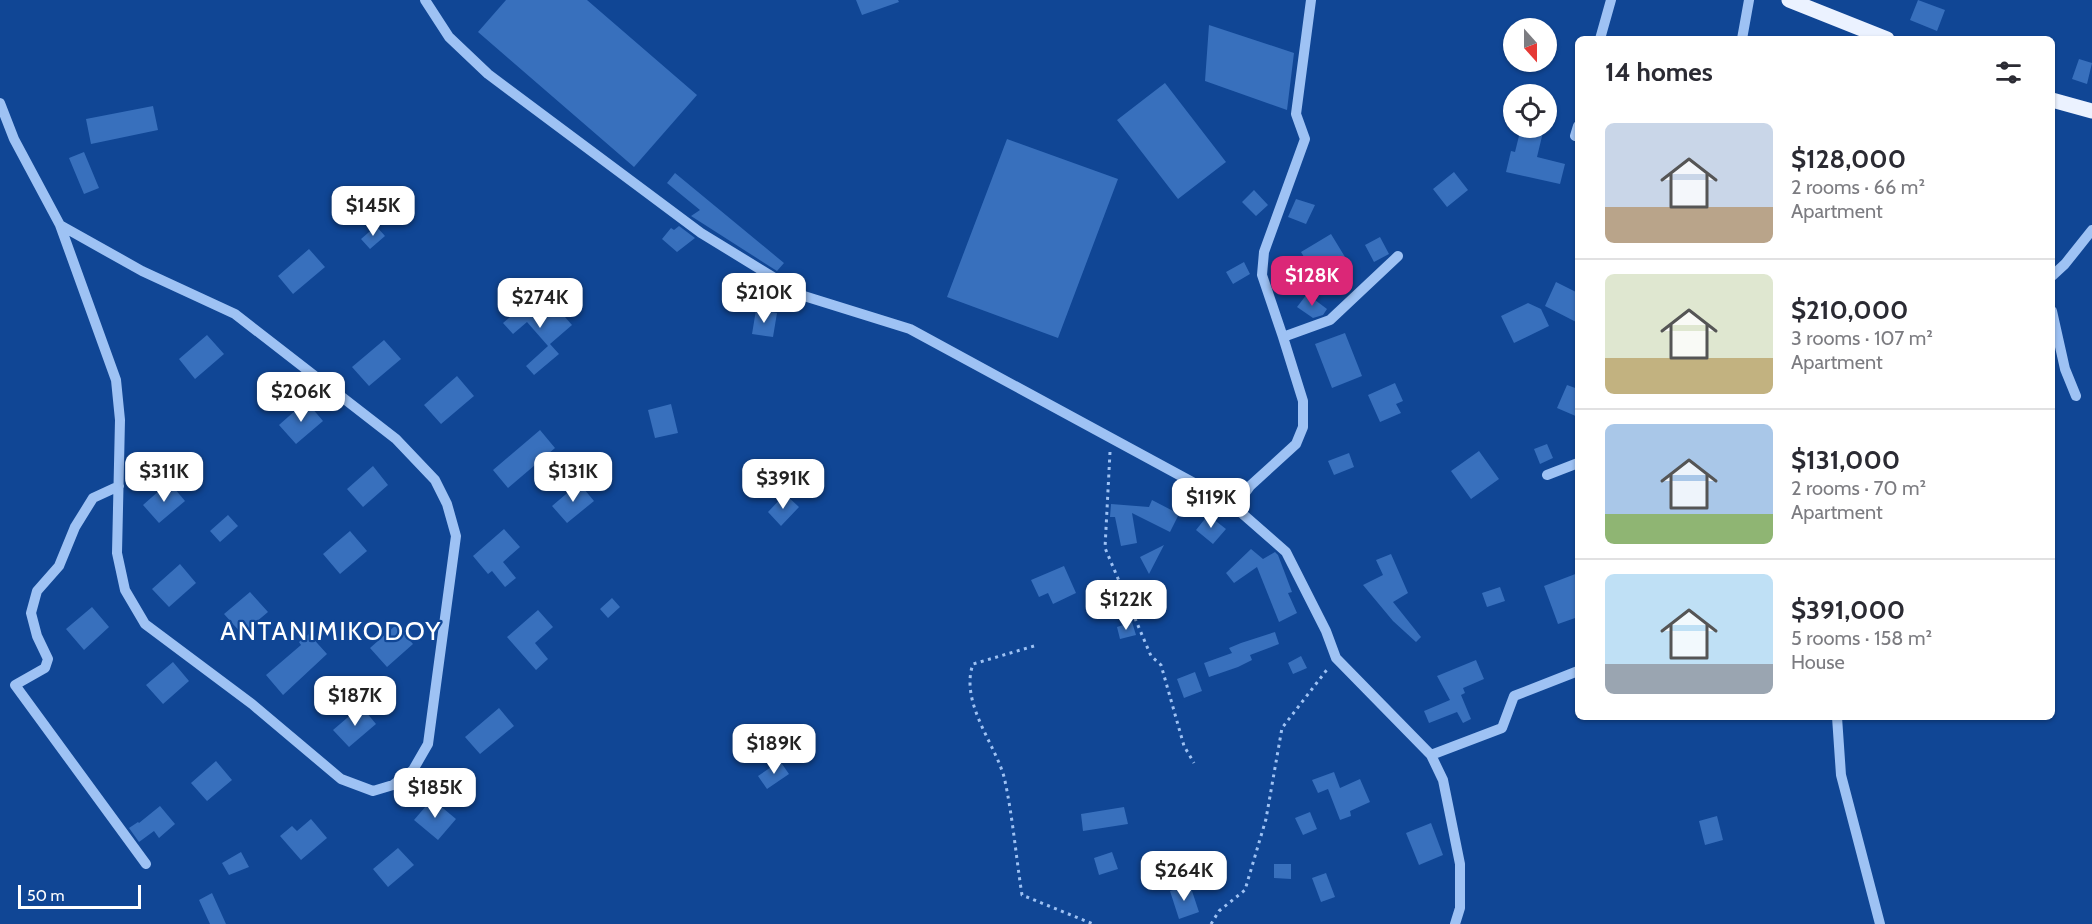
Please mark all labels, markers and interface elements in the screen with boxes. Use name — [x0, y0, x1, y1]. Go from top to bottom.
north arrow — [1503, 18, 1557, 72]
map controls — [1503, 18, 1557, 138]
text: 14 homes — [1605, 56, 1713, 88]
icon: filters — [1992, 56, 2025, 89]
button: locate — [1503, 84, 1557, 138]
text: $128,000 — [1791, 143, 1906, 175]
icon: home — [1653, 147, 1725, 219]
text: 2 rooms · 66 m² — [1791, 175, 1925, 199]
pin: $145K — [331, 186, 415, 237]
text: $145K — [346, 193, 400, 217]
text: Apartment — [1791, 199, 1883, 223]
pin: $128K — [1270, 256, 1354, 307]
text: $128K — [1285, 263, 1339, 287]
pin: $210K — [722, 273, 806, 324]
pin: $274K — [498, 278, 582, 329]
text: $210K — [736, 280, 792, 304]
text: $274K — [512, 285, 568, 309]
text: $210,000 — [1791, 294, 1908, 326]
icon: home — [1653, 298, 1725, 370]
text: 3 rooms · 107 m² — [1791, 326, 1933, 350]
text: Apartment — [1791, 350, 1883, 374]
pin: $206K — [259, 372, 343, 423]
text: $206K — [271, 379, 331, 403]
text: $131,000 — [1791, 444, 1900, 476]
icon: home — [1653, 448, 1725, 520]
pin: $311K — [122, 452, 206, 503]
pin: $131K — [531, 452, 615, 503]
text: $311K — [139, 459, 189, 483]
text: $131K — [548, 459, 598, 483]
pin: $391K — [741, 459, 825, 510]
text: $391K — [756, 466, 810, 490]
text: 2 rooms · 70 m² — [1791, 476, 1926, 500]
pin: $119K — [1169, 478, 1253, 529]
text: $119K — [1186, 485, 1236, 509]
text: Apartment — [1791, 500, 1883, 524]
pin: $122K — [1084, 580, 1168, 631]
text: $122K — [1100, 587, 1152, 611]
text: $391,000 — [1791, 594, 1905, 626]
icon: home — [1653, 598, 1725, 670]
district label: ANTANIMIKODOY — [220, 615, 442, 647]
text: 5 rooms · 158 m² — [1791, 626, 1932, 650]
text: House — [1791, 650, 1845, 674]
pin: $187K — [313, 676, 397, 727]
text: $187K — [328, 683, 382, 707]
pin: $189K — [732, 724, 816, 775]
text: $189K — [747, 731, 801, 755]
pin: $185K — [393, 768, 477, 819]
text: $185K — [408, 775, 462, 799]
pin: $264K — [1142, 851, 1226, 902]
text: $264K — [1155, 858, 1213, 882]
scale bar — [18, 882, 141, 910]
text: 50 m — [27, 886, 64, 905]

